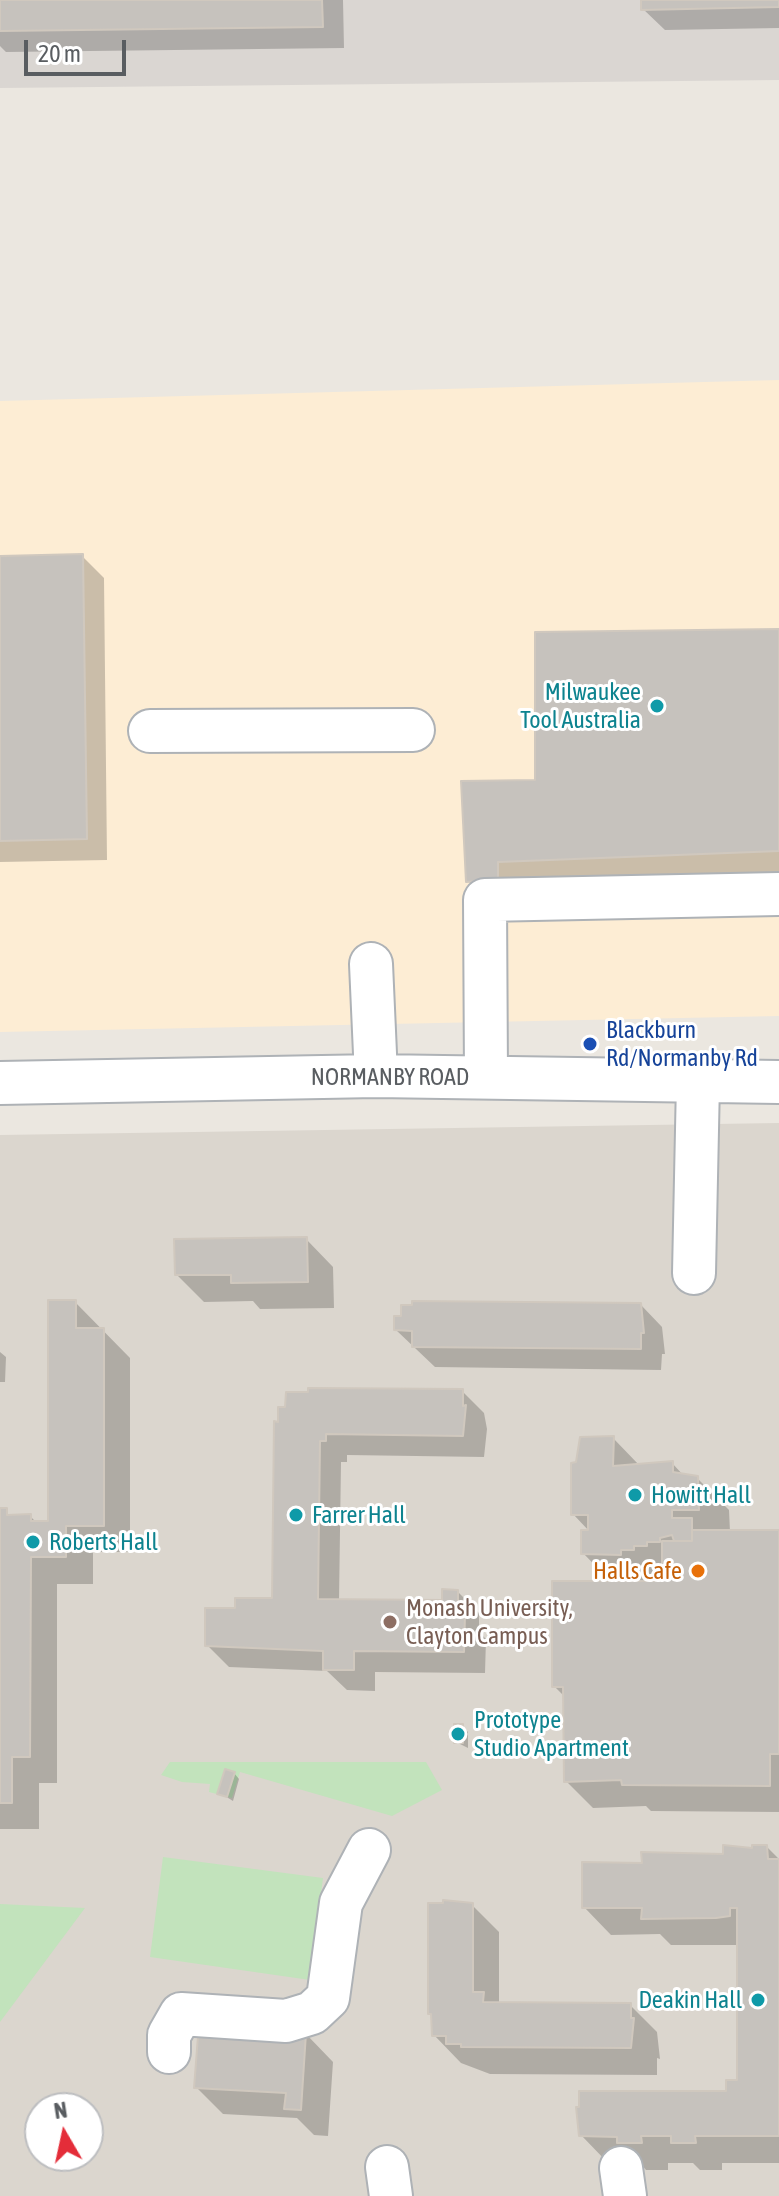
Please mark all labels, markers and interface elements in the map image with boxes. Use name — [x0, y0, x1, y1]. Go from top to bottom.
scale bar — [28, 24, 130, 74]
text: 20 m — [38, 40, 81, 67]
place label: Milwaukee Tool Australia — [520, 678, 641, 734]
marker: Milwaukee Tool Australia — [648, 697, 666, 715]
place label: Blackburn Rd/Normanby Rd — [606, 1016, 758, 1072]
marker: Blackburn Rd/Normanby Rd — [581, 1035, 599, 1053]
street label: NORMANBY ROAD — [311, 1063, 469, 1091]
place label: Howitt Hall — [651, 1481, 751, 1509]
marker: Howitt Hall — [626, 1486, 644, 1504]
place label: Farrer Hall — [312, 1501, 406, 1529]
marker: Farrer Hall — [287, 1506, 305, 1524]
place label: Roberts Hall — [49, 1528, 158, 1556]
marker: Roberts Hall — [24, 1533, 42, 1551]
place label: Halls Cafe — [593, 1557, 682, 1585]
marker: Halls Cafe — [689, 1562, 707, 1580]
place label: Monash University, Clayton Campus — [406, 1594, 573, 1650]
marker: Monash University, Clayton Campus — [381, 1613, 399, 1631]
place label: Prototype Studio Apartment — [474, 1706, 629, 1762]
marker: Prototype Studio Apartment — [449, 1725, 467, 1743]
place label: Deakin Hall — [638, 1986, 742, 2014]
marker: Deakin Hall — [749, 1991, 767, 2009]
north arrow — [24, 2092, 104, 2172]
text: N — [52, 2096, 69, 2124]

